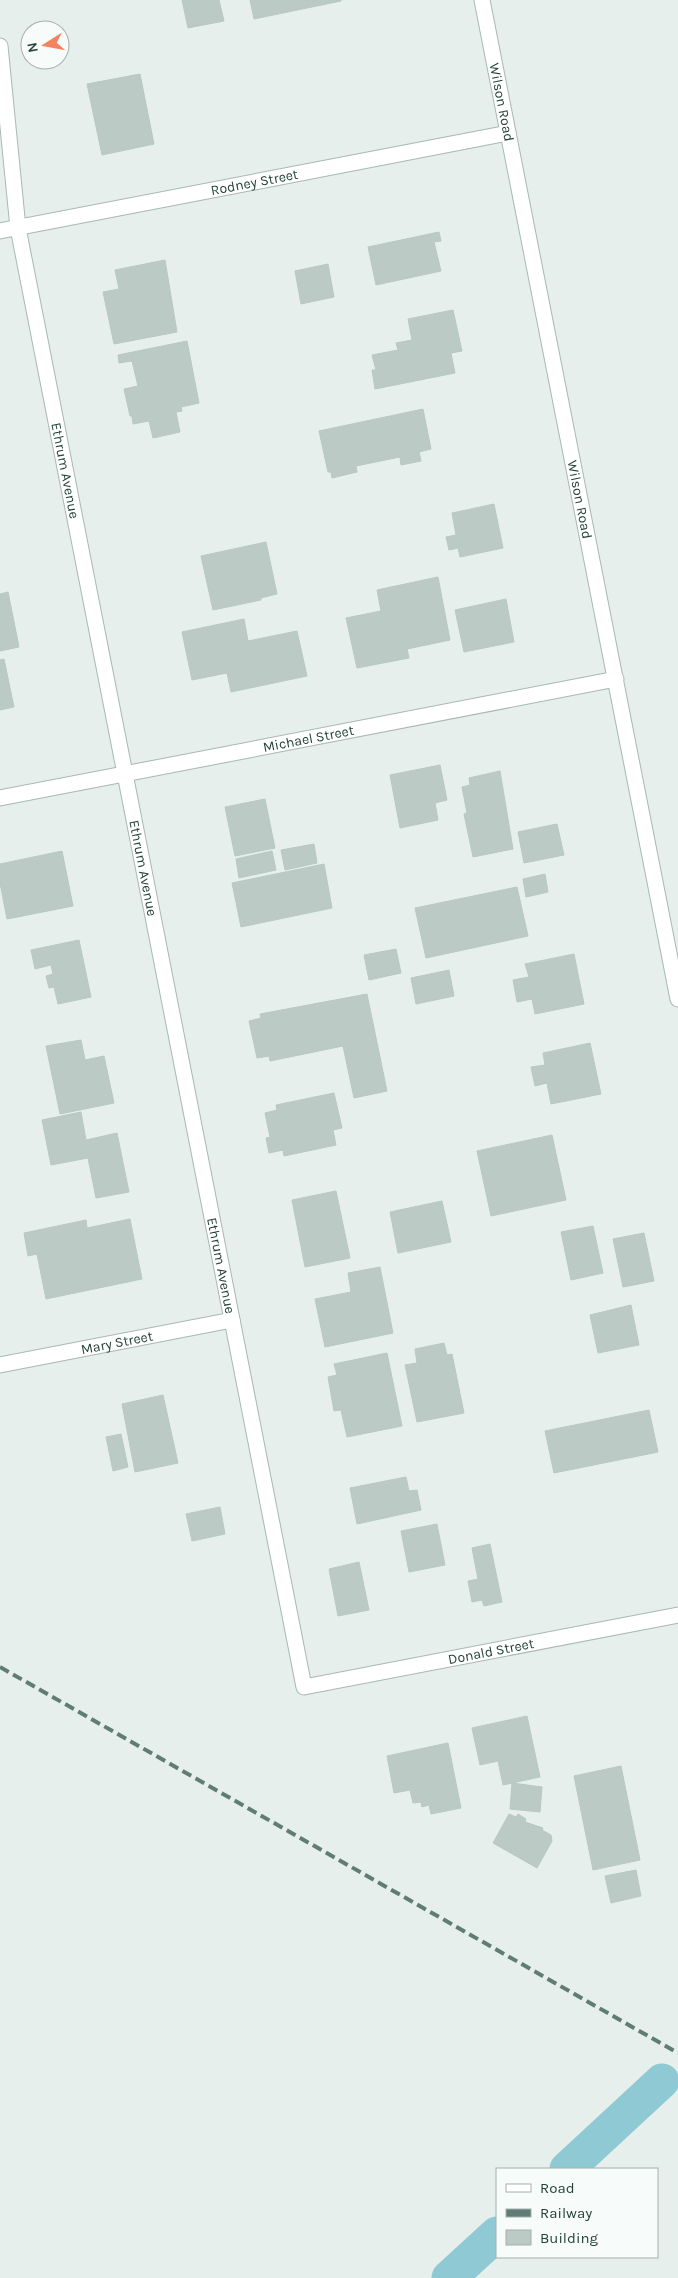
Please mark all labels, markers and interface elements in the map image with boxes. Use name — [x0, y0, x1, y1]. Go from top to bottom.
north arrow — [20, 20, 70, 70]
text: N — [23, 41, 42, 54]
street label: Wilson Road — [486, 61, 518, 143]
street label: Rodney Street — [209, 166, 299, 199]
street label: Ethrum Avenue — [47, 421, 83, 520]
street label: Wilson Road — [563, 459, 596, 540]
street label: Michael Street — [261, 722, 355, 756]
street label: Ethrum Avenue — [125, 818, 161, 918]
street label: Ethrum Avenue — [203, 1216, 239, 1315]
street label: Mary Street — [79, 1328, 154, 1358]
street label: Donald Street — [447, 1635, 535, 1668]
legend — [496, 2168, 658, 2258]
text: Road — [540, 2179, 575, 2197]
text: Railway — [540, 2204, 592, 2222]
text: Building — [540, 2229, 598, 2247]

